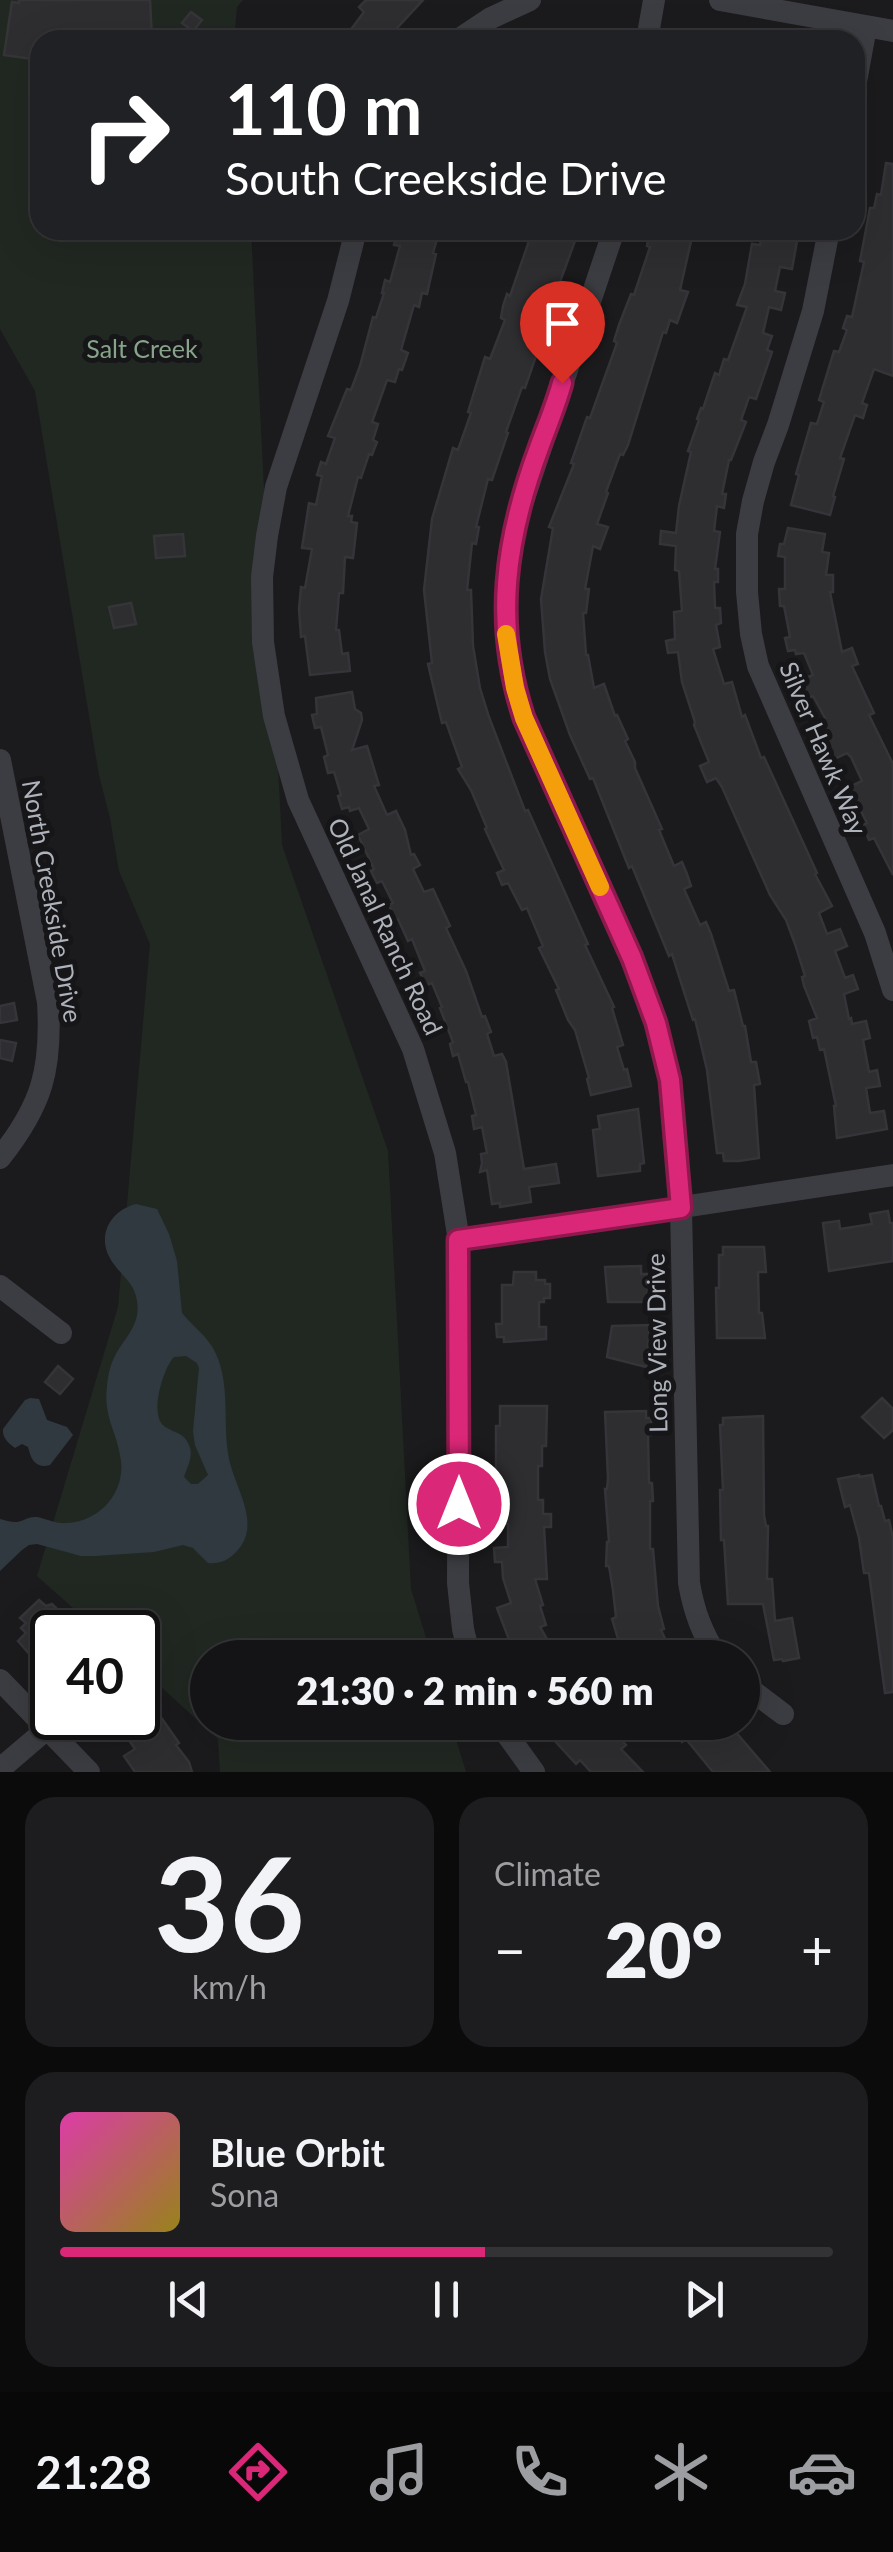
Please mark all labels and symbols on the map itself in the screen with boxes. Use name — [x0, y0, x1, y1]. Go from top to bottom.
pin — [520, 281, 605, 384]
park label: Salt Creek — [86, 333, 198, 363]
street label: Silver Hawk Way — [774, 657, 874, 839]
street label: North Creekside Drive — [17, 777, 89, 1025]
street label: Old Janal Ranch Road — [323, 813, 449, 1039]
street label: Long View Drive — [639, 1253, 673, 1433]
position arrow — [407, 1452, 511, 1556]
speed limit sign: 40 — [30, 1610, 160, 1740]

